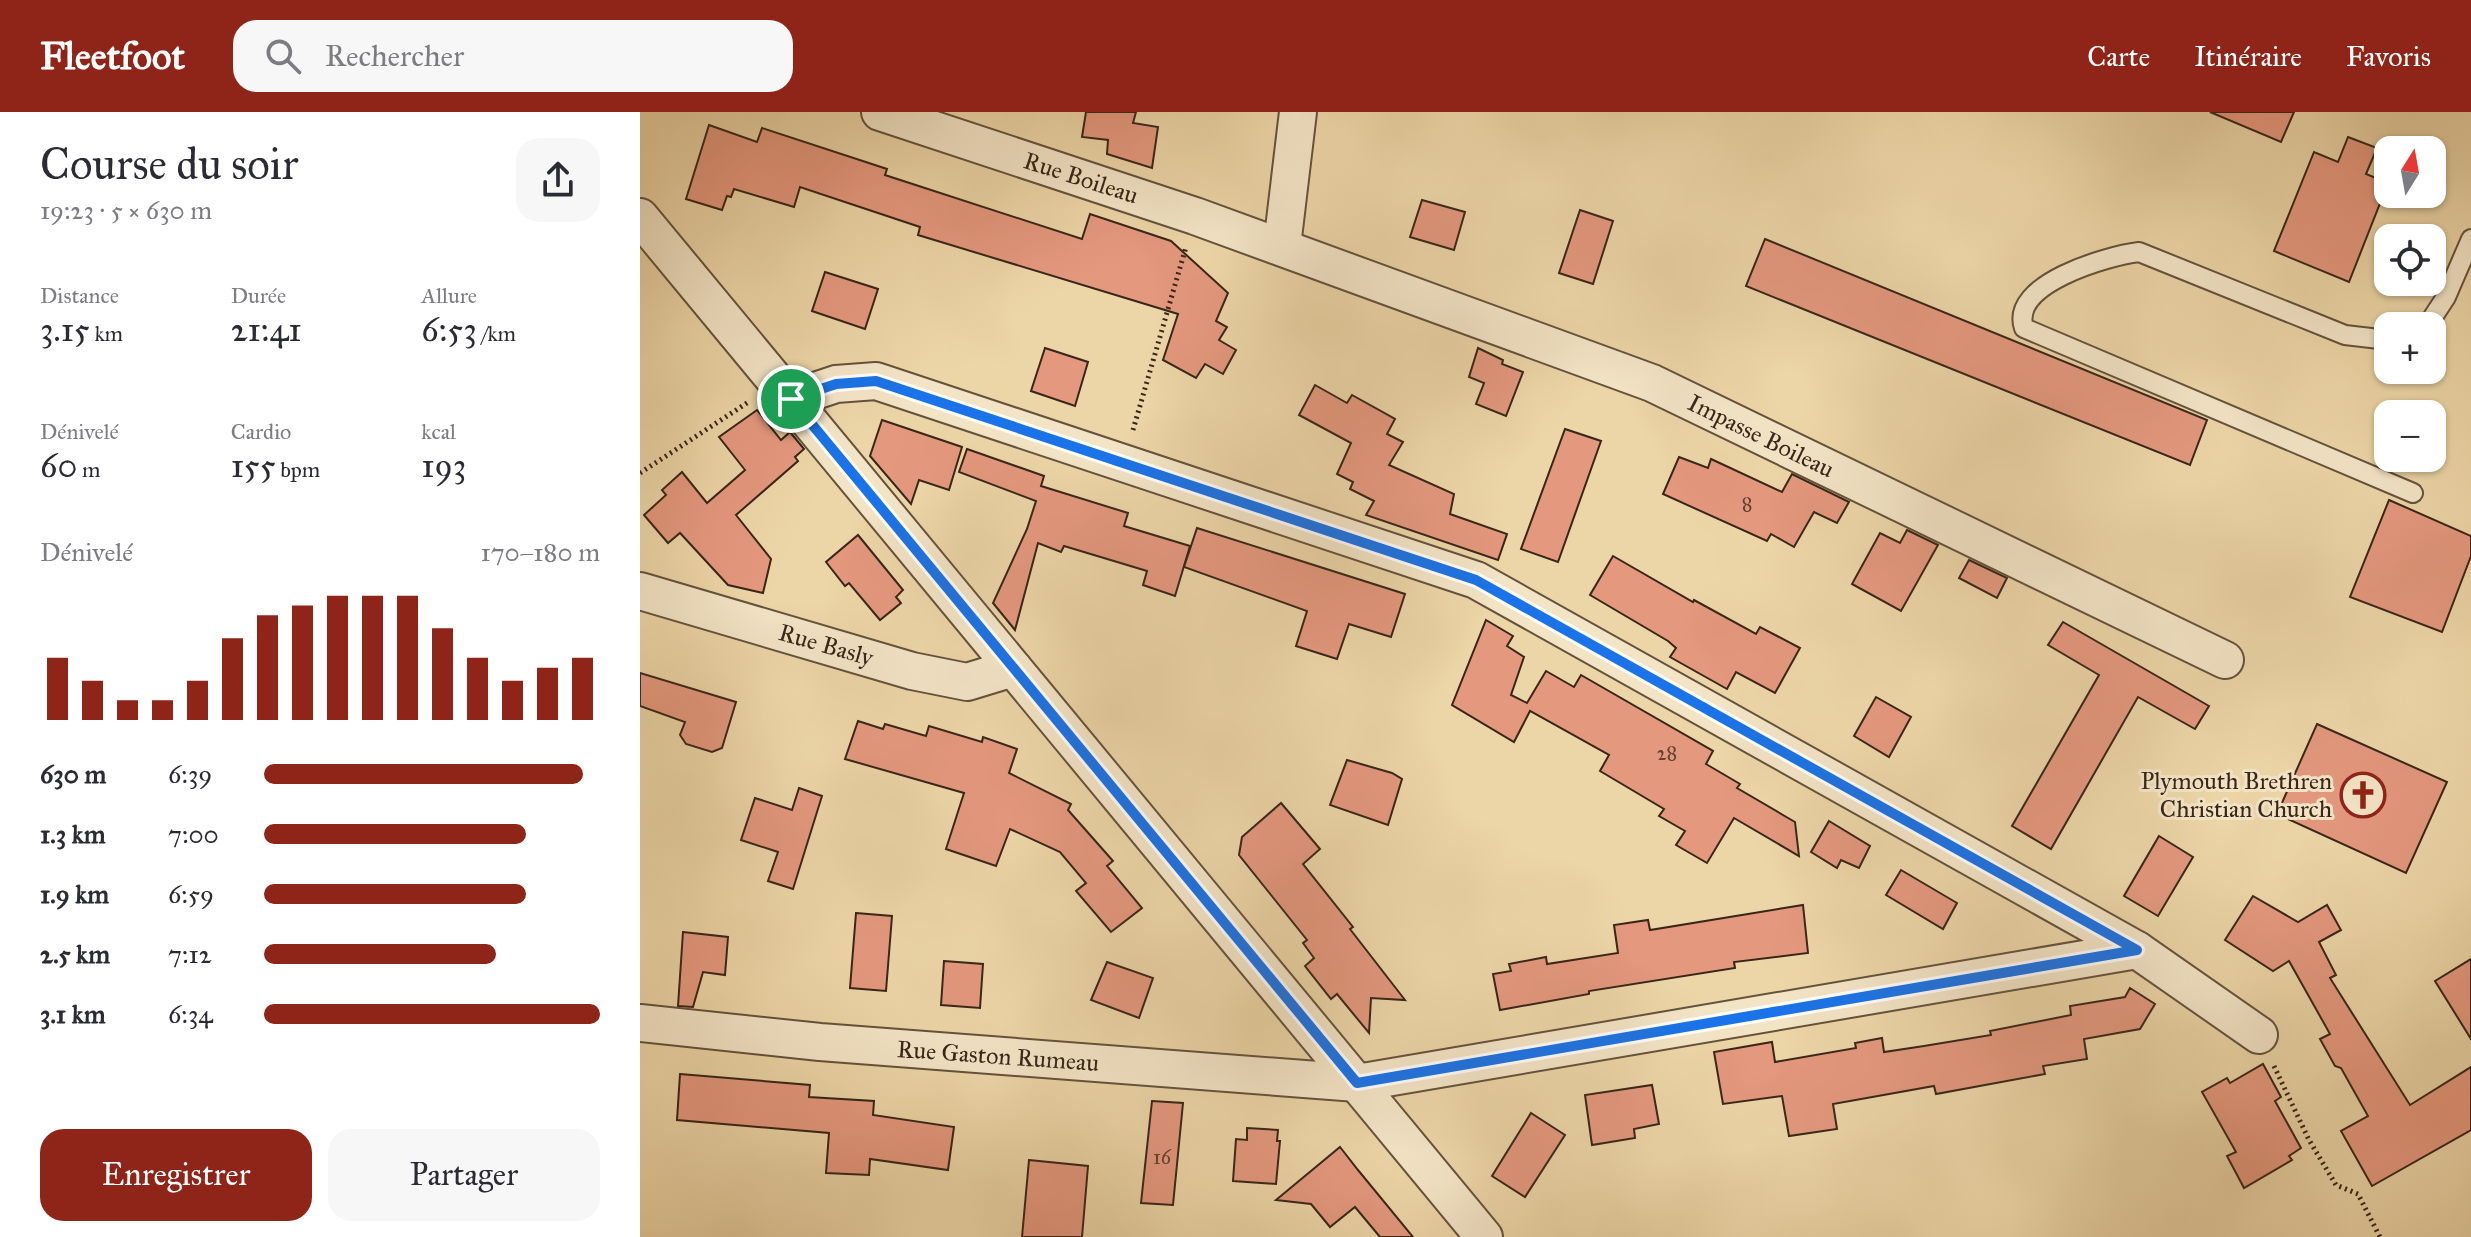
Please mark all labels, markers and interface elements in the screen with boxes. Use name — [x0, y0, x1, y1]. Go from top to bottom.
search box — [233, 20, 793, 92]
text: Fleetfoot — [40, 33, 185, 79]
icon: search — [261, 34, 305, 78]
text: Rechercher — [325, 38, 464, 74]
text: Carte — [2087, 39, 2150, 74]
text: Itinéraire — [2194, 39, 2302, 74]
text: Favoris — [2346, 39, 2431, 74]
north arrow — [2374, 136, 2446, 208]
map controls — [2374, 136, 2446, 472]
text: Course du soir — [40, 137, 298, 191]
button: share — [516, 138, 600, 222]
street label: Rue Boileau — [1020, 145, 1142, 211]
text: 19:23 · 5 × 630 m — [40, 194, 212, 226]
button: locate — [2374, 224, 2446, 296]
text: Distance — [40, 282, 119, 309]
text: Durée — [231, 282, 286, 309]
text: Allure — [421, 282, 477, 309]
text: 3.15 — [40, 309, 90, 350]
text: 21:41 — [231, 309, 302, 350]
text: 6:53 — [421, 309, 477, 350]
button: + — [2374, 312, 2446, 384]
text: km — [90, 320, 123, 347]
text: /km — [477, 320, 516, 347]
pin — [757, 365, 825, 433]
icon: arrive — [769, 377, 813, 421]
street label: Impasse Boileau — [1683, 388, 1839, 485]
button: − — [2374, 400, 2446, 472]
text: Dénivelé — [40, 418, 119, 445]
text: Cardio — [231, 418, 291, 445]
text: kcal — [421, 418, 456, 445]
text: 60 — [40, 445, 77, 486]
text: 155 — [231, 445, 275, 486]
text: 193 — [421, 445, 466, 486]
text: m — [77, 456, 100, 483]
text: bpm — [275, 456, 320, 483]
house number: 8 — [1742, 492, 1752, 516]
text: Dénivelé — [40, 536, 133, 568]
text: 170–180 m — [480, 536, 600, 568]
street label: Rue Basly — [775, 617, 877, 673]
house number: 28 — [1657, 741, 1677, 765]
text: 630 m — [40, 758, 106, 790]
text: 6:39 — [168, 758, 212, 790]
place label: Plymouth Brethren Christian Church — [2141, 766, 2332, 824]
church icon: Plymouth Brethren Christian Church — [2339, 771, 2387, 819]
text: 1.3 km — [40, 818, 106, 850]
text: 7:00 — [168, 818, 219, 850]
text: 1.9 km — [40, 878, 109, 910]
text: 6:59 — [168, 878, 214, 910]
text: 2.5 km — [40, 938, 110, 970]
text: 7:12 — [168, 938, 212, 970]
text: 3.1 km — [40, 998, 106, 1030]
text: 6:34 — [168, 998, 213, 1030]
street label: Rue Gaston Rumeau — [896, 1034, 1100, 1078]
button: Enregistrer — [40, 1129, 312, 1221]
button: Partager — [328, 1129, 600, 1221]
house number: 16 — [1153, 1145, 1172, 1169]

